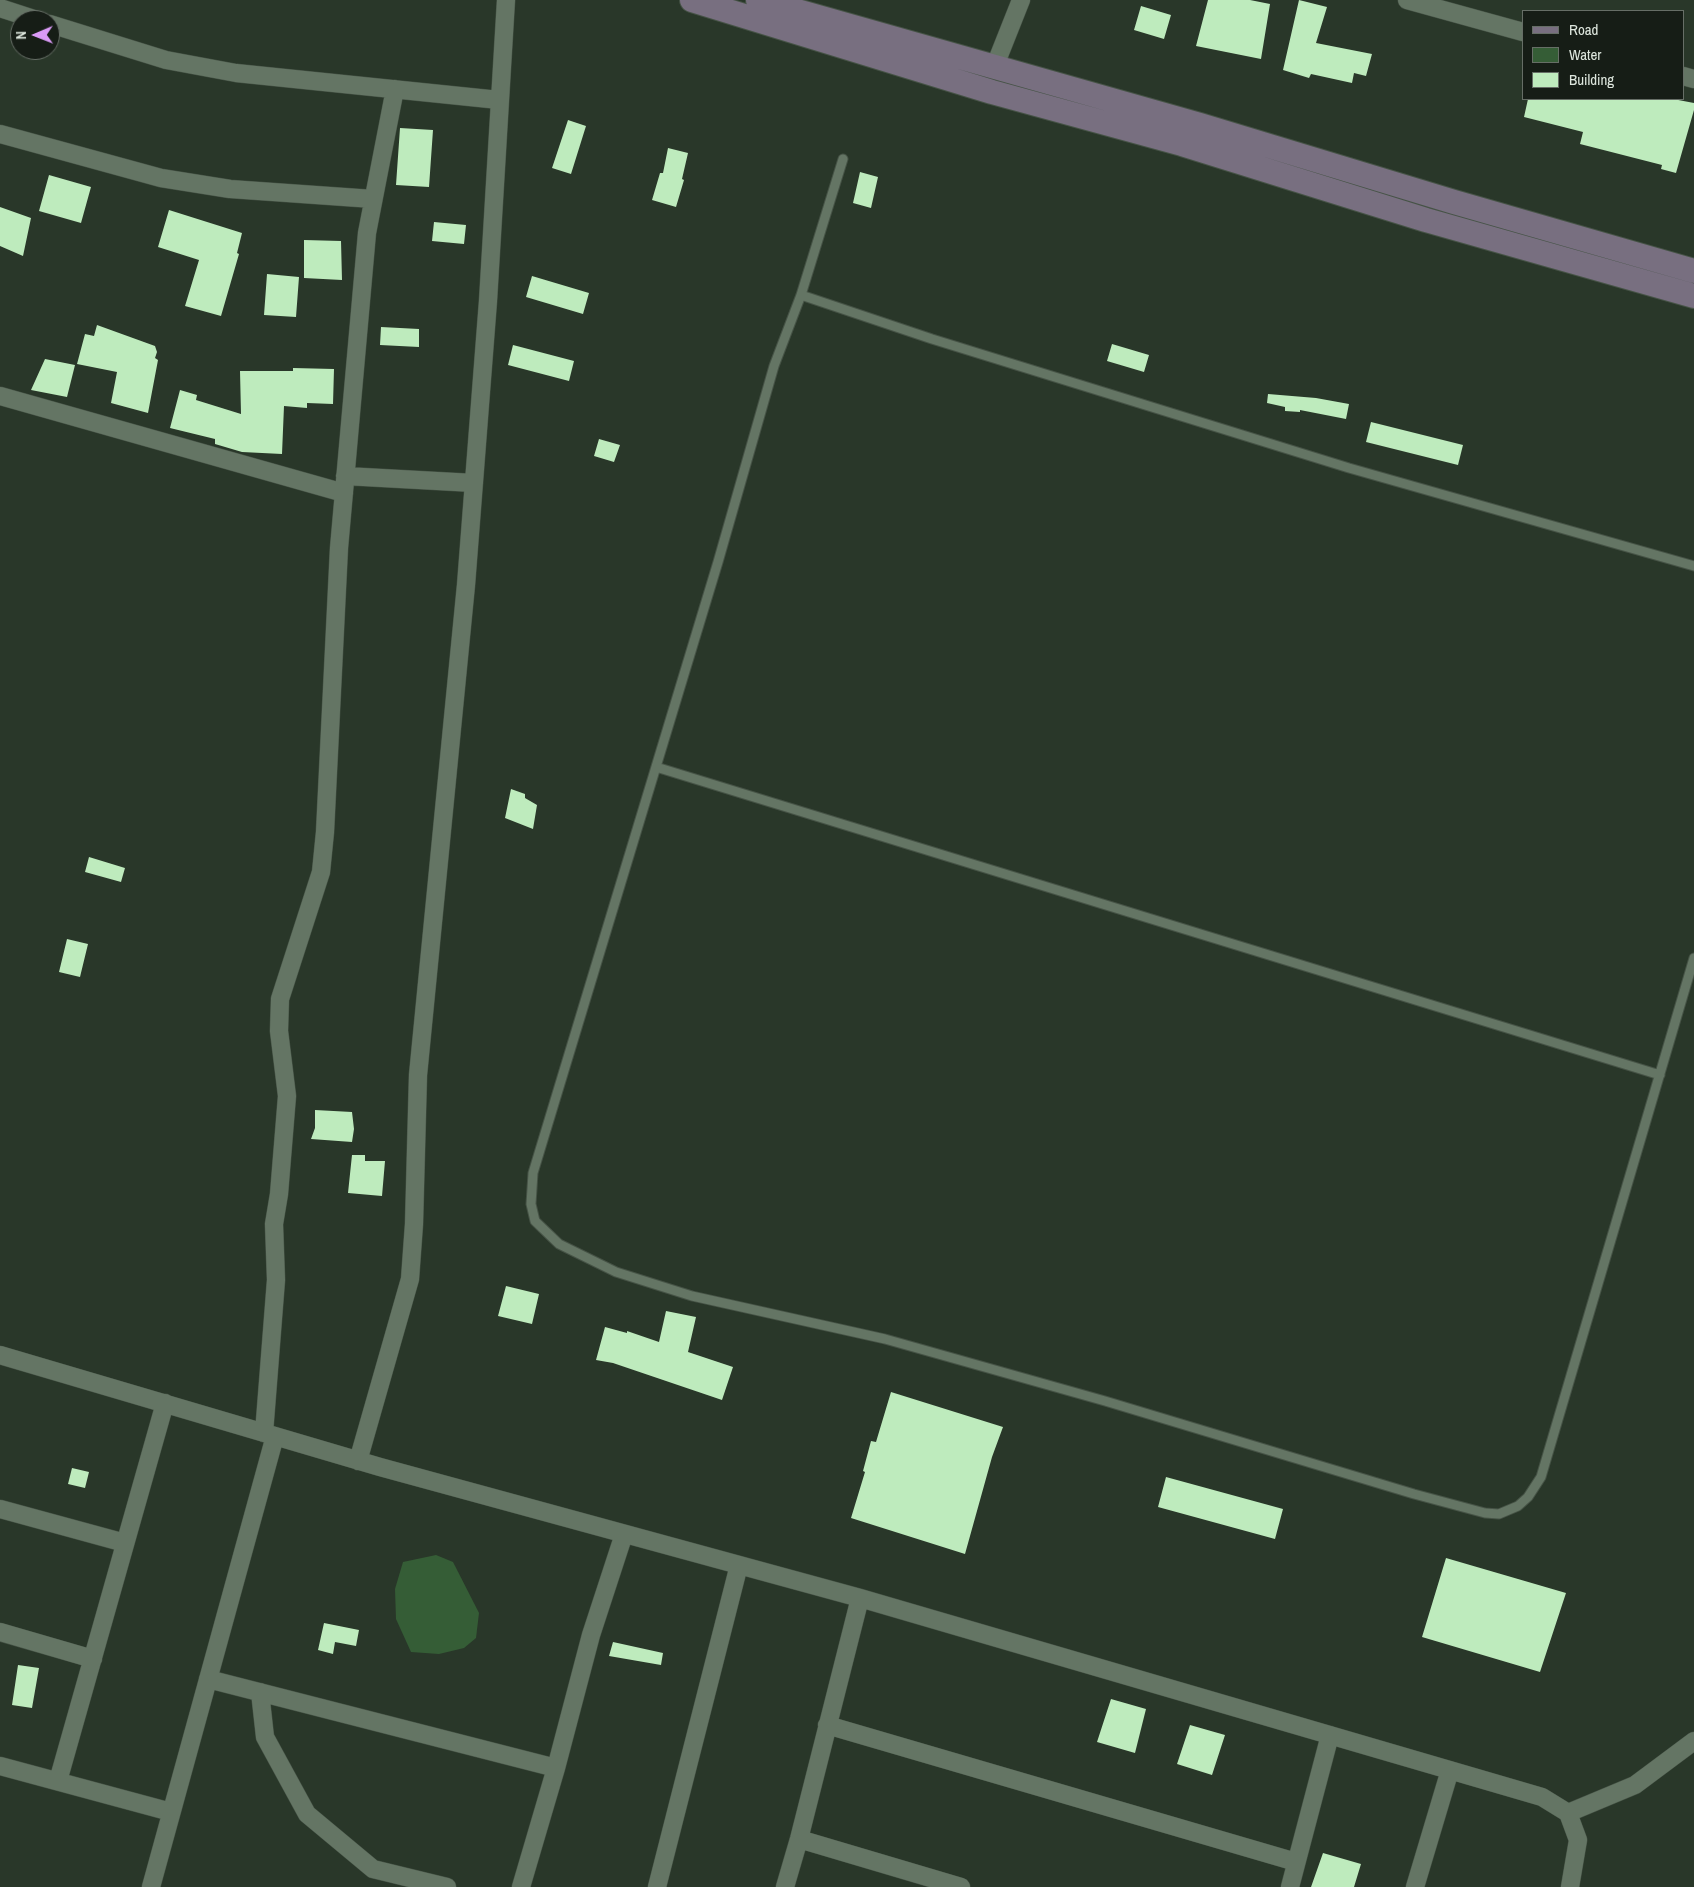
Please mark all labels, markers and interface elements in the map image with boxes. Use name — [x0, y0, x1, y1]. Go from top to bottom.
north arrow — [10, 10, 60, 60]
legend — [1522, 10, 1684, 100]
text: Road — [1569, 19, 1598, 40]
text: N — [12, 31, 30, 40]
text: Water — [1569, 44, 1601, 65]
text: Building — [1569, 69, 1614, 90]

